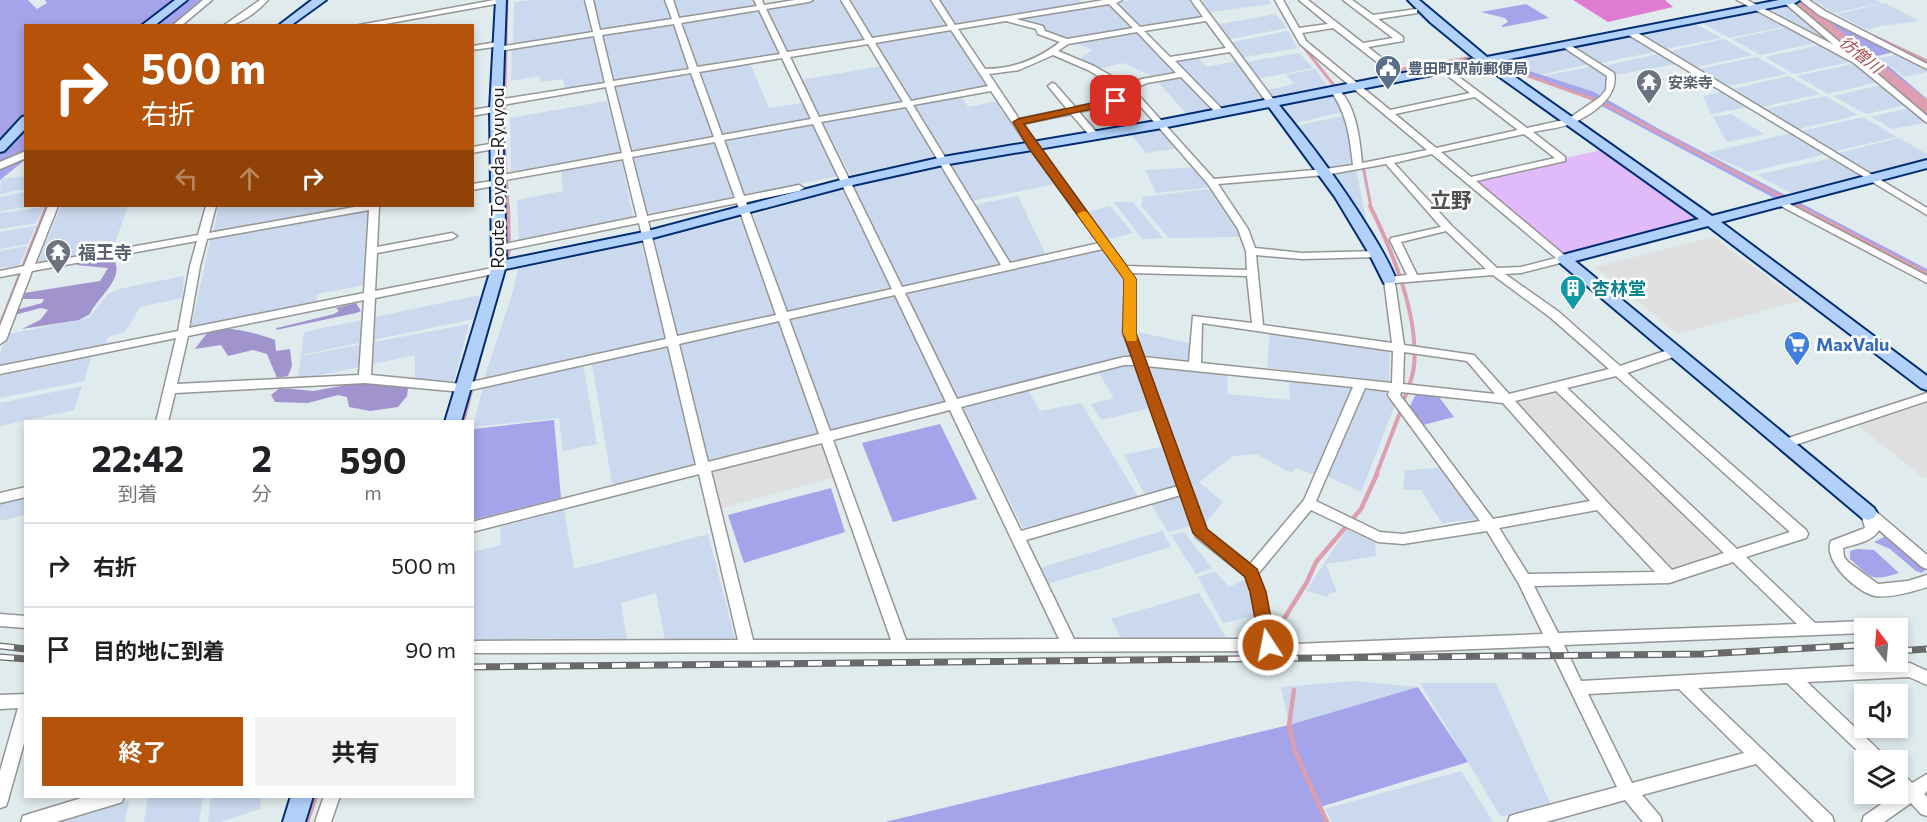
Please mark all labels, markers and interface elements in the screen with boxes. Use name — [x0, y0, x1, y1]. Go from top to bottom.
water label: 彷僧川 — [1836, 32, 1887, 78]
text: 500 m — [141, 41, 266, 93]
icon: right — [42, 48, 120, 126]
public building icon: 豊田町駅前郵便局 — [1373, 53, 1403, 91]
place label: 豊田町駅前郵便局 — [1408, 59, 1528, 77]
temple icon: 安楽寺 — [1634, 67, 1664, 105]
place label: 安楽寺 — [1668, 73, 1713, 91]
pin — [1090, 75, 1141, 126]
icon: arrive — [1099, 84, 1132, 117]
street label: Route Toyoda-Ryuyou — [486, 87, 508, 269]
text: 右折 — [141, 97, 195, 130]
icon: left — [170, 162, 203, 195]
icon: ahead — [233, 162, 266, 195]
icon: right — [296, 162, 329, 195]
district label: 立野 — [1430, 187, 1472, 212]
temple icon: 福王寺 — [43, 237, 73, 275]
place label: 福王寺 — [78, 241, 132, 263]
building icon: 杏林堂 — [1558, 273, 1588, 311]
place label: 杏林堂 — [1592, 277, 1646, 299]
supermarket icon: MaxValu — [1782, 329, 1812, 367]
place label: MaxValu — [1816, 333, 1889, 355]
text: 22:42 — [91, 435, 184, 479]
text: 2 — [252, 435, 272, 479]
text: 590 — [339, 437, 407, 481]
text: m — [364, 480, 382, 504]
text: 到着 — [118, 481, 158, 505]
text: 分 — [252, 481, 272, 505]
icon: right — [42, 549, 75, 582]
text: 500 m — [391, 552, 456, 579]
text: 右折 — [93, 553, 137, 580]
position arrow — [1236, 613, 1300, 677]
north arrow — [1854, 618, 1908, 672]
map controls — [1854, 618, 1908, 804]
icon: arrive — [42, 633, 75, 666]
text: 90 m — [405, 636, 456, 663]
text: 目的地に到着 — [93, 637, 225, 664]
button: sound — [1854, 684, 1908, 738]
button: 終了 — [42, 717, 243, 786]
button: 共有 — [255, 717, 456, 786]
button: layers — [1854, 750, 1908, 804]

